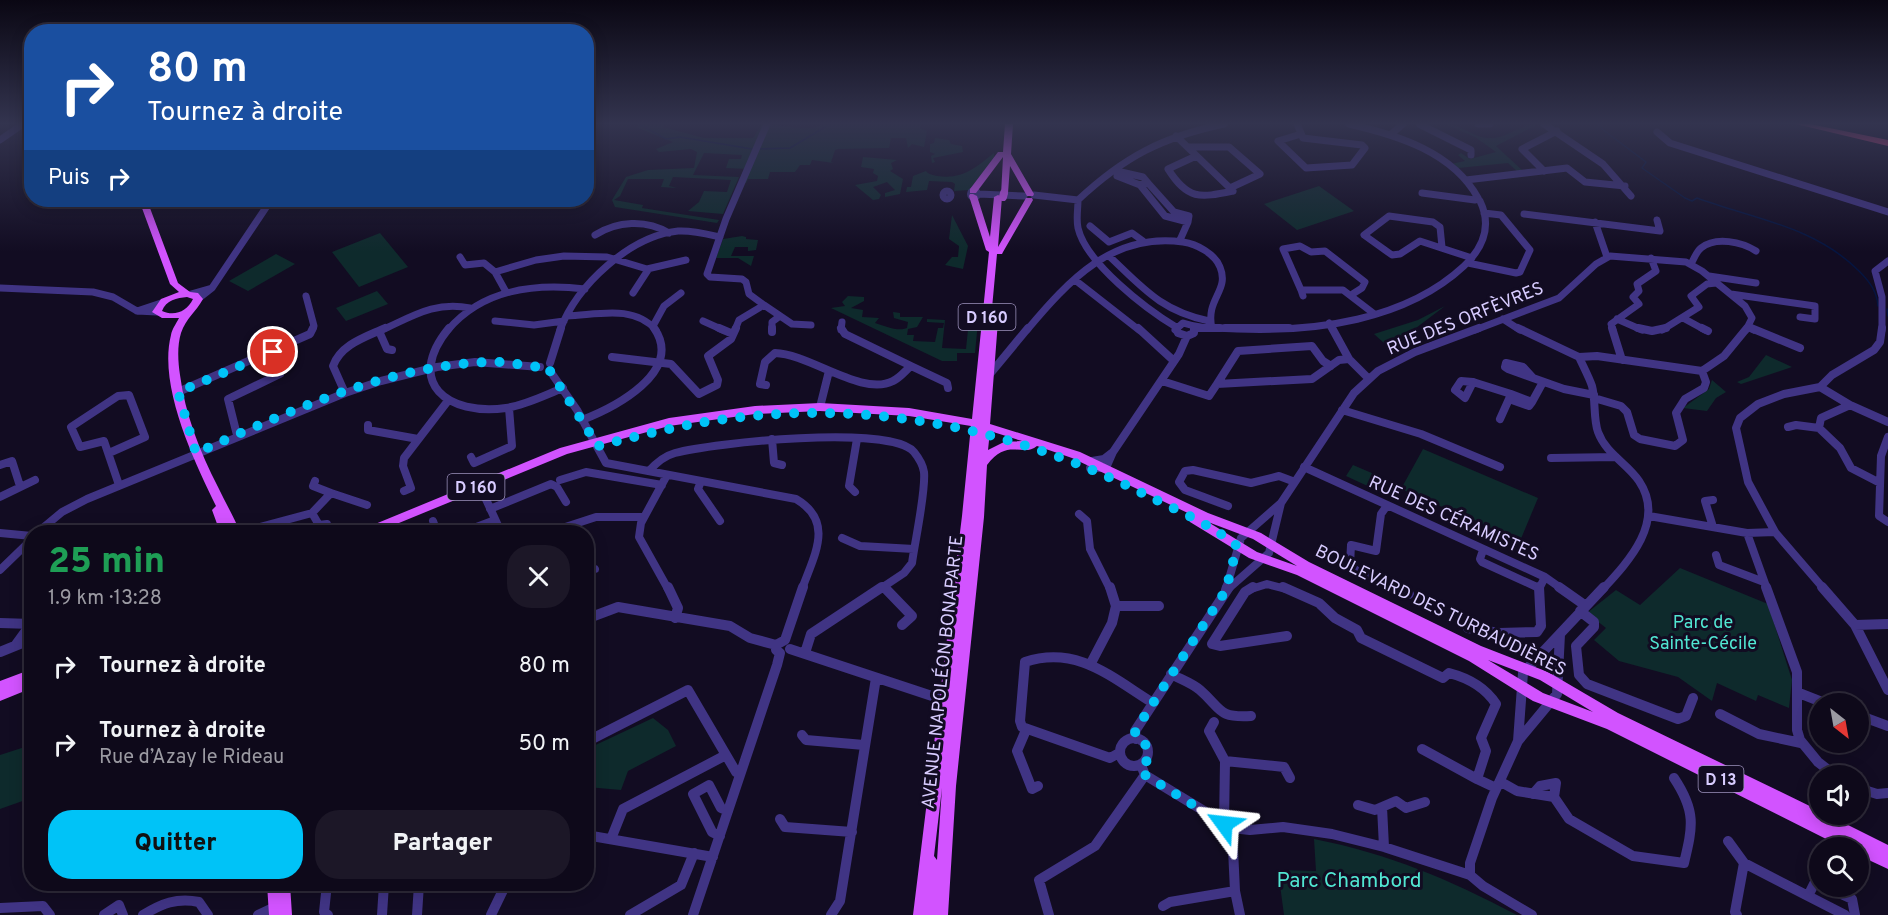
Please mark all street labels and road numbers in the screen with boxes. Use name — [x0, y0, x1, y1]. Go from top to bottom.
street label: RUE DES ORFÈVRES — [1383, 276, 1547, 361]
road number: D 160 — [958, 304, 1016, 330]
street label: RUE DES CÉRAMISTES — [1365, 470, 1543, 567]
road number: D 160 — [448, 474, 504, 500]
street label: AVENUE NAPOLÉON BONAPARTE — [916, 534, 969, 810]
street label: BOULEVARD DES TURBAUDIÈRES — [1311, 539, 1571, 682]
road number: D 13 — [1698, 766, 1744, 792]

